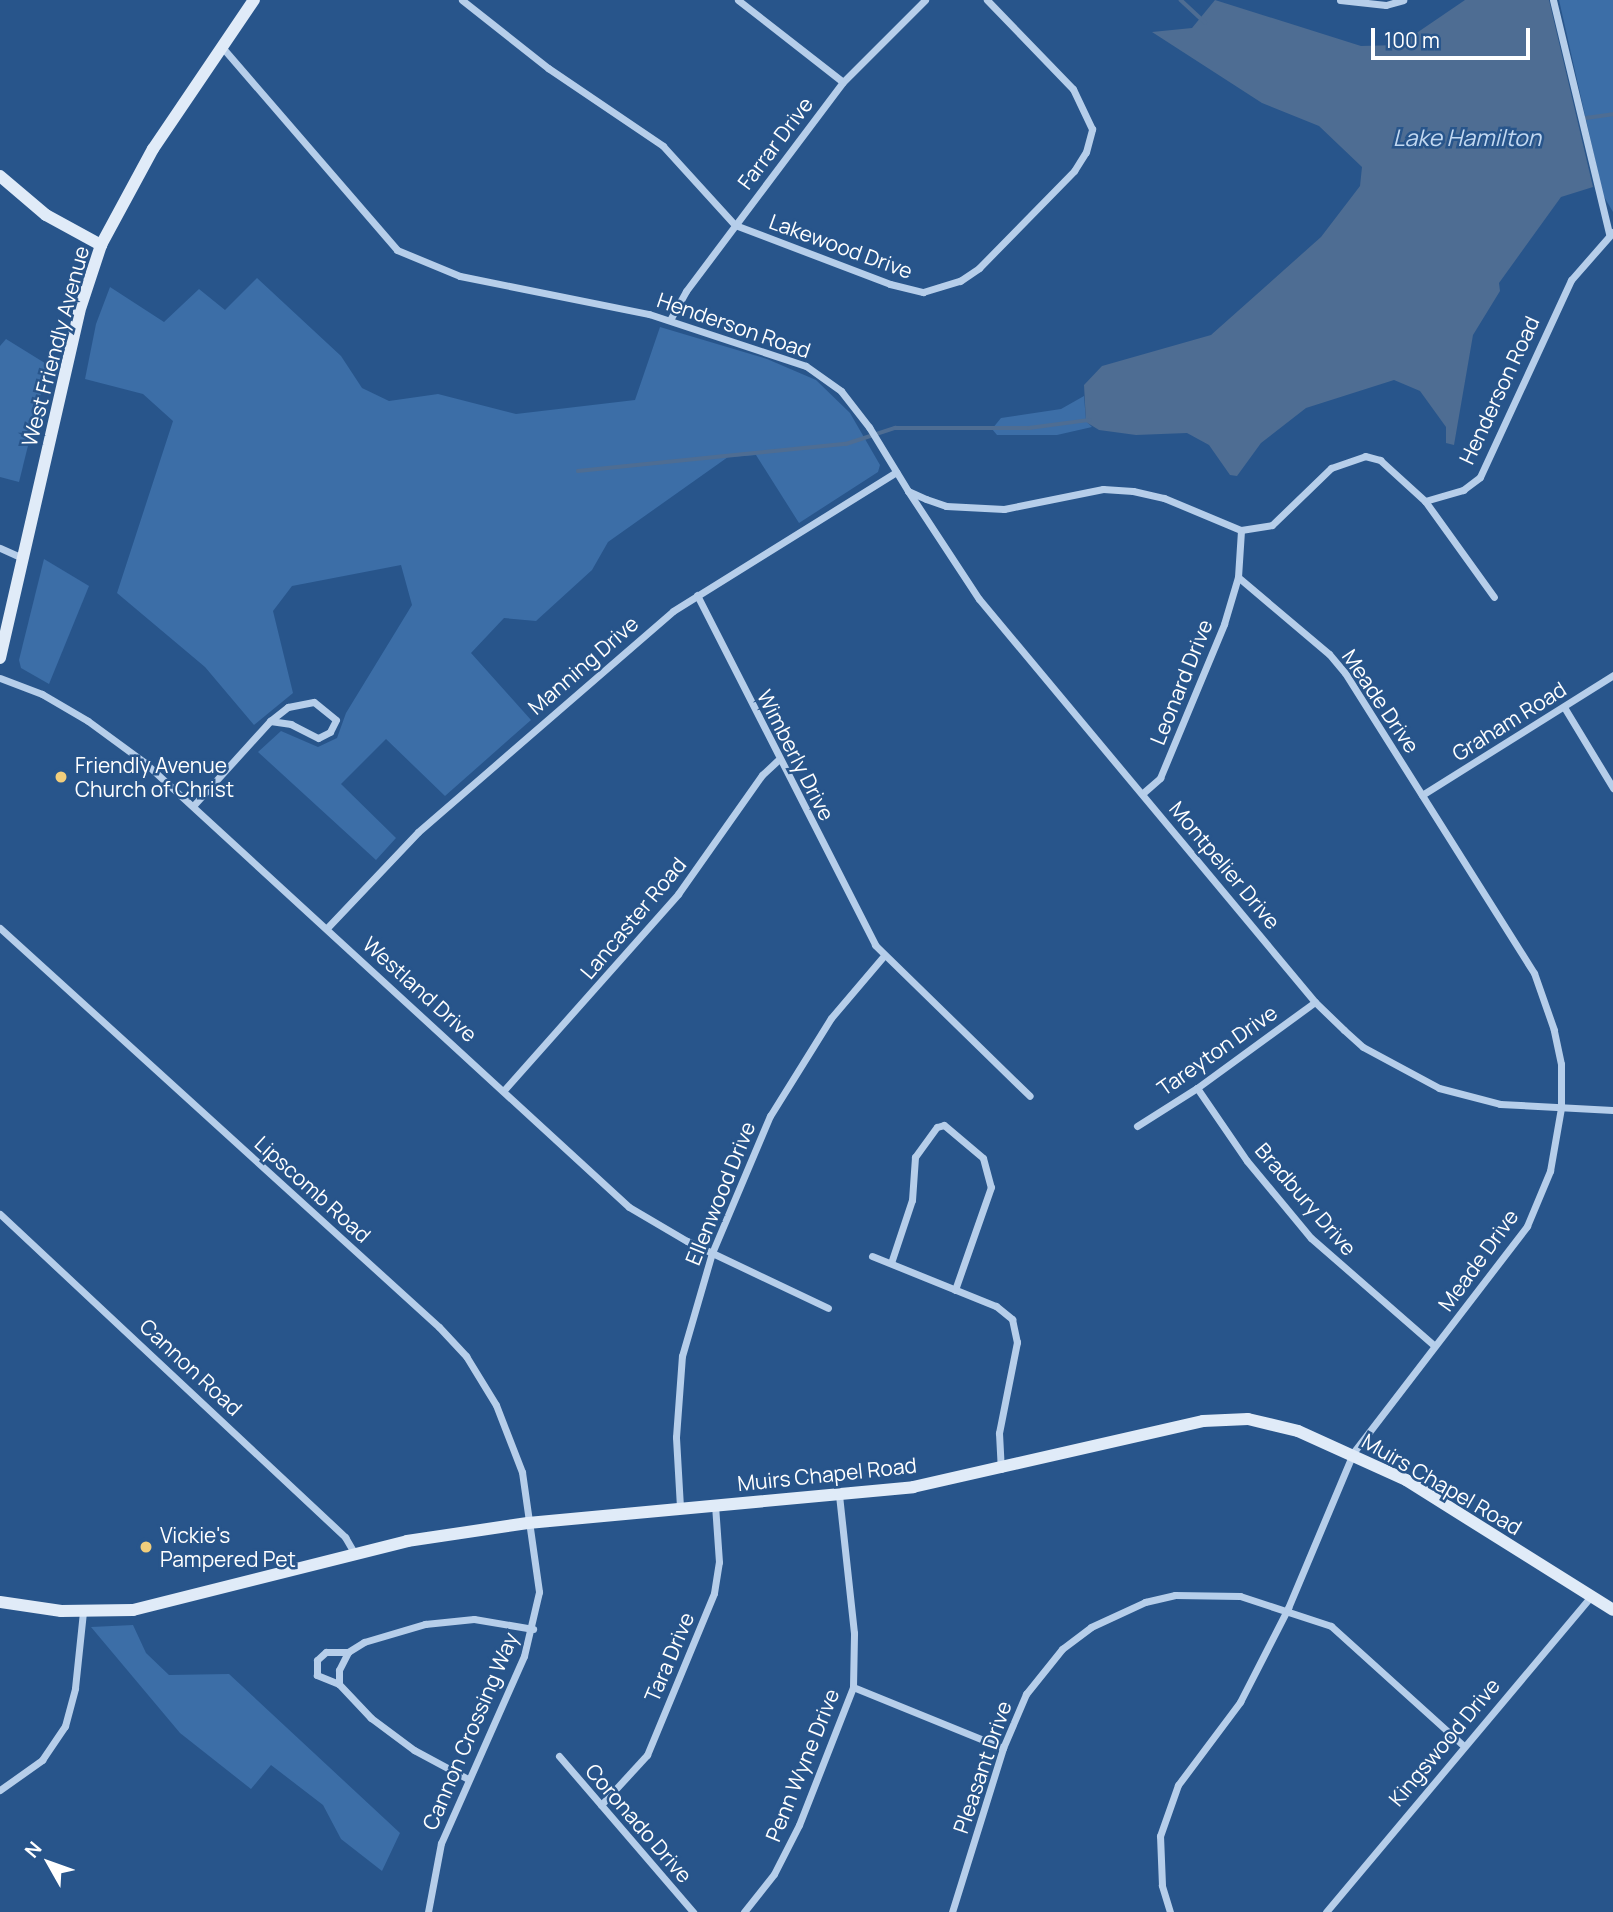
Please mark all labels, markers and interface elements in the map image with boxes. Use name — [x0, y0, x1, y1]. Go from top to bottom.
scale bar — [1375, 14, 1534, 58]
text: 100 m — [1384, 26, 1440, 54]
street label: Farrar Drive — [732, 92, 818, 194]
water label: Lake Hamilton — [1393, 123, 1541, 151]
street label: Lakewood Drive — [766, 208, 916, 284]
street label: West Friendly Avenue — [16, 243, 94, 449]
street label: Henderson Road — [654, 287, 814, 363]
street label: Henderson Road — [1454, 312, 1544, 468]
street label: Manning Drive — [523, 610, 643, 720]
street label: Leonard Drive — [1144, 616, 1218, 748]
street label: Meade Drive — [1337, 644, 1425, 758]
street label: Graham Road — [1447, 676, 1571, 766]
street label: Wimberly Drive — [752, 685, 840, 825]
place label: Friendly Avenue Church of Christ — [75, 752, 234, 802]
marker: Friendly Avenue Church of Christ — [53, 769, 69, 785]
street label: Montpelier Drive — [1164, 796, 1286, 934]
street label: Lancaster Road — [575, 852, 691, 984]
street label: Westland Drive — [358, 931, 482, 1047]
street label: Tareyton Drive — [1152, 999, 1282, 1101]
street label: Ellenwood Drive — [680, 1118, 760, 1268]
street label: Lipscomb Road — [250, 1130, 376, 1248]
street label: Bradbury Drive — [1250, 1138, 1362, 1260]
street label: Meade Drive — [1433, 1204, 1523, 1316]
street label: Cannon Road — [135, 1313, 247, 1421]
street label: Muirs Chapel Road — [1358, 1428, 1526, 1540]
street label: Muirs Chapel Road — [736, 1452, 918, 1496]
place label: Vickie's Pampered Pet — [160, 1522, 296, 1572]
marker: Vickie's Pampered Pet — [138, 1539, 154, 1555]
street label: Tara Drive — [639, 1608, 699, 1706]
street label: Cannon Crossing Way — [417, 1628, 523, 1834]
street label: Kingswood Drive — [1383, 1673, 1505, 1811]
street label: Penn Wyne Drive — [760, 1685, 844, 1845]
street label: Pleasant Drive — [948, 1698, 1016, 1836]
street label: Coronado Drive — [580, 1758, 698, 1888]
north arrow — [14, 1828, 84, 1898]
text: N — [19, 1836, 47, 1863]

